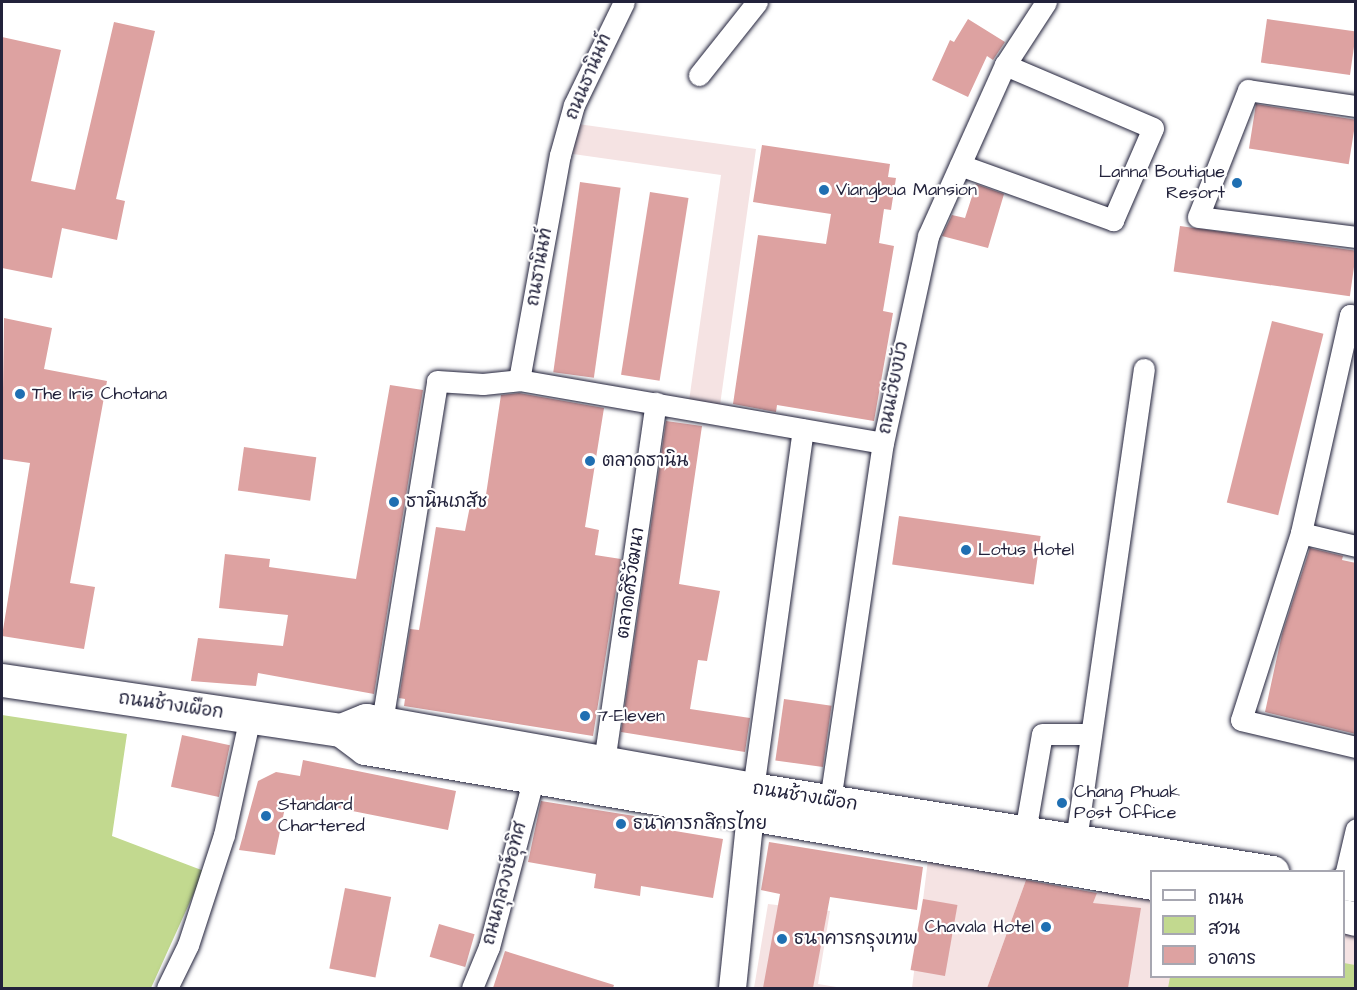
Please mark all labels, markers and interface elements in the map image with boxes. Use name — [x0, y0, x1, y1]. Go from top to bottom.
street label: ถนนธานินท์ — [561, 31, 617, 123]
place label: Lanna Boutique Resort — [1099, 162, 1225, 204]
marker: Lanna Boutique Resort — [1230, 176, 1244, 190]
place label: Viangbua Mansion — [836, 179, 977, 201]
marker: Viangbua Mansion — [817, 183, 831, 197]
street label: ถนธานินท์ — [522, 226, 558, 308]
street label: ถนนเวียงบัว — [874, 340, 914, 436]
place label: The Iris Chotana — [32, 383, 167, 405]
marker: The Iris Chotana — [13, 387, 27, 401]
place label: ตลาดธานิน — [602, 450, 688, 472]
marker: ตลาดธานิน — [583, 454, 597, 468]
place label: ธานินเภสัช — [406, 491, 487, 513]
marker: ธานินเภสัช — [387, 495, 401, 509]
street label: ตลาดศิริวัฒนา — [613, 526, 649, 640]
place label: Lotus Hotel — [978, 539, 1074, 561]
marker: Lotus Hotel — [959, 543, 973, 557]
street label: ถนนช้างเผือก — [117, 688, 225, 724]
place label: 7-Eleven — [597, 705, 665, 727]
marker: 7-Eleven — [578, 709, 592, 723]
street label: ถนนช้างเผือก — [751, 778, 859, 816]
place label: Chang Phuak Post Office — [1074, 782, 1180, 824]
place label: Standard Chartered — [278, 795, 365, 838]
marker: Chang Phuak Post Office — [1055, 796, 1069, 810]
marker: Standard Chartered — [259, 809, 273, 823]
place label: ธนาคารกสิกรไทย — [633, 813, 767, 835]
marker: ธนาคารกสิกรไทย — [614, 817, 628, 831]
street label: ถนนกุลวงษ์อุทิศ — [478, 821, 532, 947]
legend — [1150, 870, 1345, 978]
text: ถนน — [1208, 886, 1243, 911]
place label: Chavala Hotel — [925, 916, 1034, 938]
text: สวน — [1208, 916, 1240, 941]
marker: Chavala Hotel — [1039, 920, 1053, 934]
place label: ธนาคารกรุงเทพ — [794, 928, 918, 950]
marker: ธนาคารกรุงเทพ — [775, 932, 789, 946]
text: อาคาร — [1208, 946, 1256, 971]

